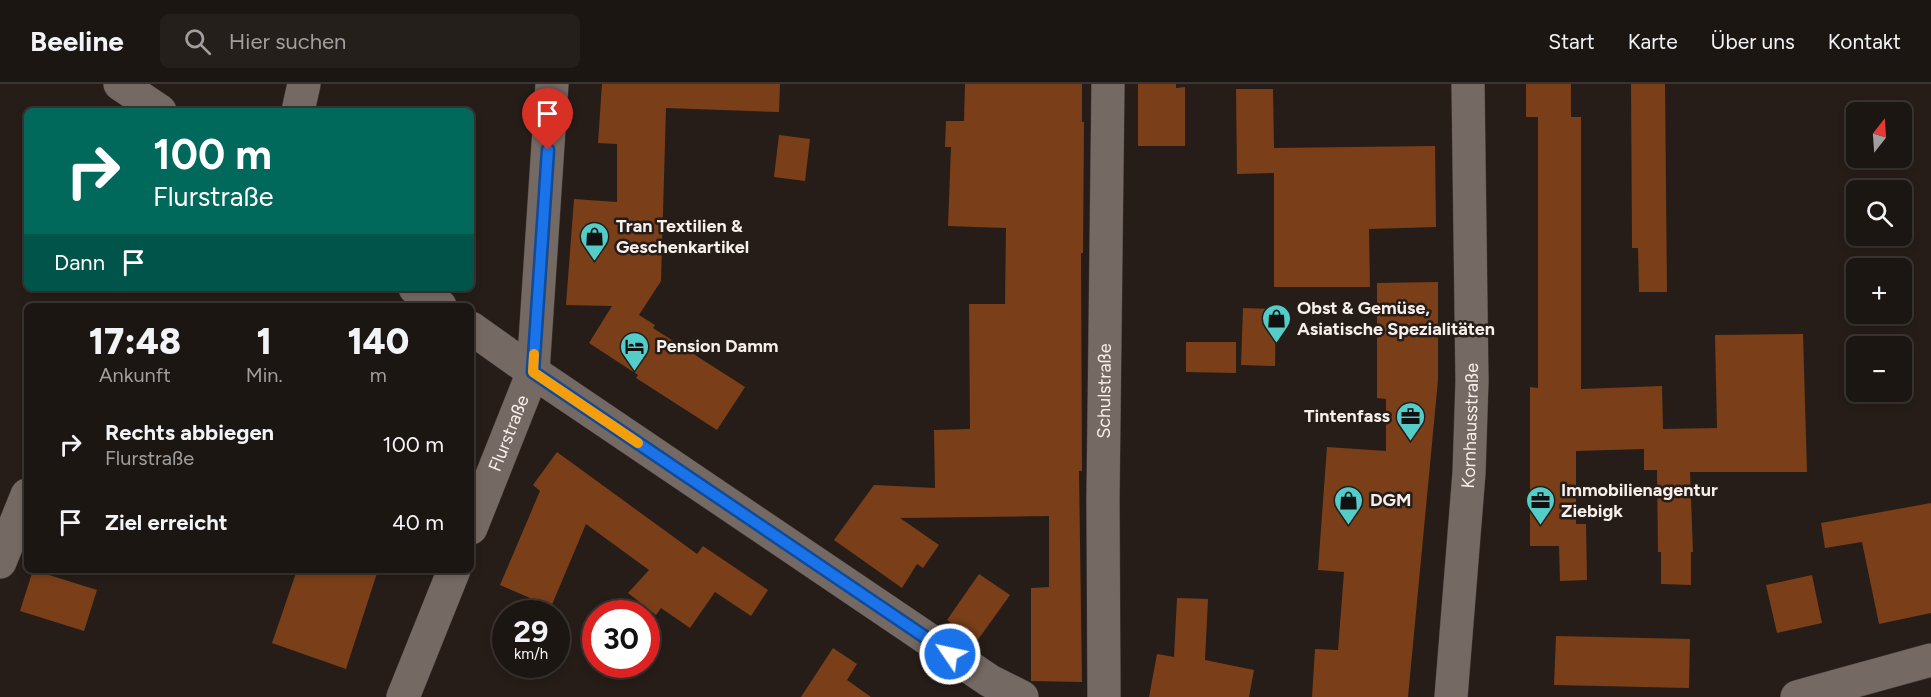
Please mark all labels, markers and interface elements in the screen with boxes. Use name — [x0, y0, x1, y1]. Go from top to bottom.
search box — [160, 14, 580, 68]
text: Beeline — [30, 24, 124, 58]
icon: search — [181, 25, 214, 58]
text: Hier suchen — [229, 28, 346, 55]
text: Start — [1548, 29, 1595, 54]
text: Karte — [1628, 29, 1678, 54]
text: Über uns — [1711, 29, 1795, 54]
text: Kontakt — [1828, 29, 1901, 54]
pin — [522, 88, 573, 150]
icon: arrive — [531, 97, 564, 130]
north arrow — [1846, 102, 1912, 168]
map controls — [1846, 102, 1912, 402]
text: 100 m — [153, 129, 272, 180]
icon: right — [54, 132, 132, 210]
text: Flurstraße — [153, 180, 273, 213]
button: search — [1846, 180, 1912, 246]
place label: Tran Textilien & Geschenkartikel — [616, 215, 749, 258]
shop icon: Tran Textilien & Geschenkartikel — [579, 220, 611, 262]
icon: arrive — [117, 246, 150, 279]
text: Dann — [54, 249, 105, 276]
button: + — [1846, 258, 1912, 324]
place label: Obst & Gemüse, Asiatische Spezialitäten — [1297, 297, 1495, 340]
shop icon: Obst & Gemüse, Asiatische Spezialitäten — [1260, 302, 1292, 344]
text: 17:48 — [89, 320, 181, 363]
text: 1 — [257, 320, 272, 363]
text: 140 — [347, 320, 409, 363]
hotel icon: Pension Damm — [619, 330, 651, 372]
place label: Pension Damm — [656, 335, 779, 357]
button: − — [1846, 336, 1912, 402]
street label: Schulstraße — [1093, 343, 1116, 439]
text: Ankunft — [99, 363, 171, 387]
text: Min. — [246, 363, 283, 387]
text: m — [370, 363, 387, 387]
street label: Kornhausstraße — [1457, 363, 1483, 489]
street label: Flurstraße — [484, 392, 534, 475]
office icon: Tintenfass — [1395, 400, 1427, 442]
place label: Tintenfass — [1304, 405, 1391, 427]
text: Rechts abbiegen — [105, 419, 274, 446]
icon: right — [54, 428, 87, 461]
text: 100 m — [383, 431, 444, 458]
text: Flurstraße — [105, 446, 194, 470]
place label: Immobilienagentur Ziebigk — [1561, 479, 1718, 522]
shop icon: DGM — [1333, 484, 1365, 526]
office icon: Immobilienagentur Ziebigk — [1524, 484, 1556, 526]
place label: DGM — [1370, 489, 1411, 511]
icon: arrive — [54, 506, 87, 539]
text: Ziel erreicht — [105, 509, 228, 536]
text: 40 m — [392, 509, 444, 536]
speed limit sign: 30 — [582, 600, 660, 678]
text: 29 — [514, 613, 548, 650]
position arrow — [918, 622, 982, 686]
text: km/h — [514, 645, 548, 663]

